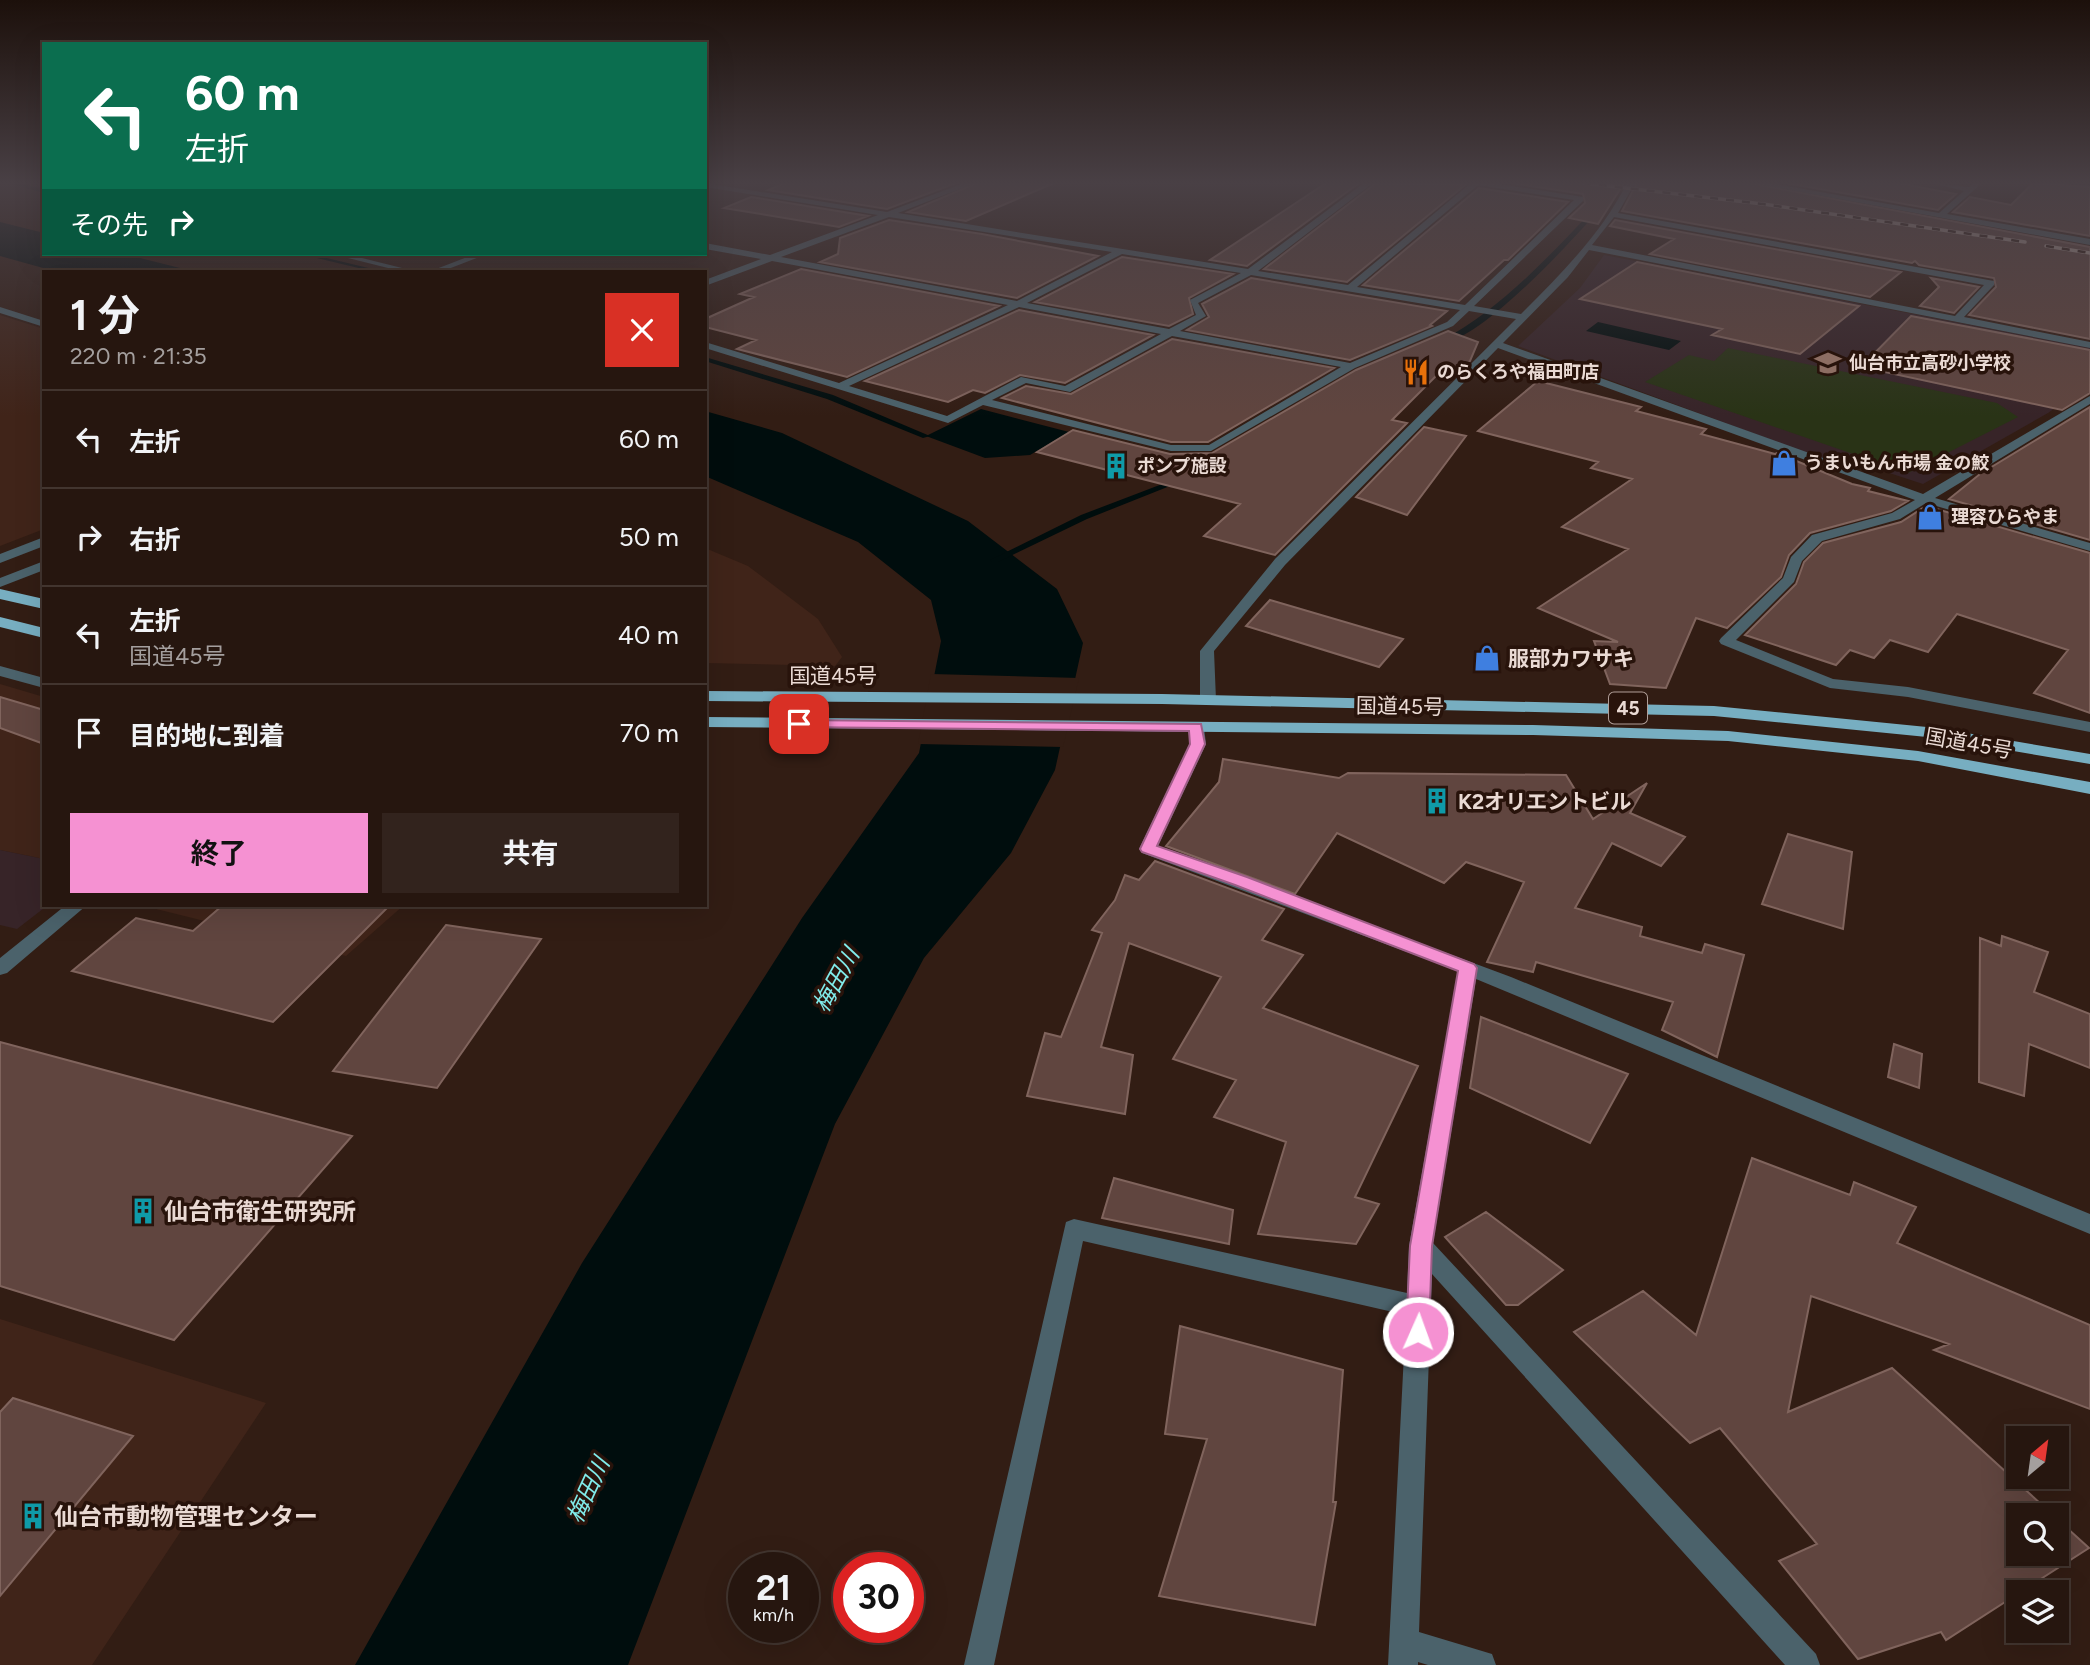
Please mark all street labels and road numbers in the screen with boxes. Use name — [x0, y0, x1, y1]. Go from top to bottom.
street label: 国道45号 — [789, 663, 877, 688]
road number: 45 — [1609, 692, 1647, 723]
street label: 国道45号 — [1356, 693, 1444, 719]
street label: 国道45号 — [1923, 723, 2015, 763]

